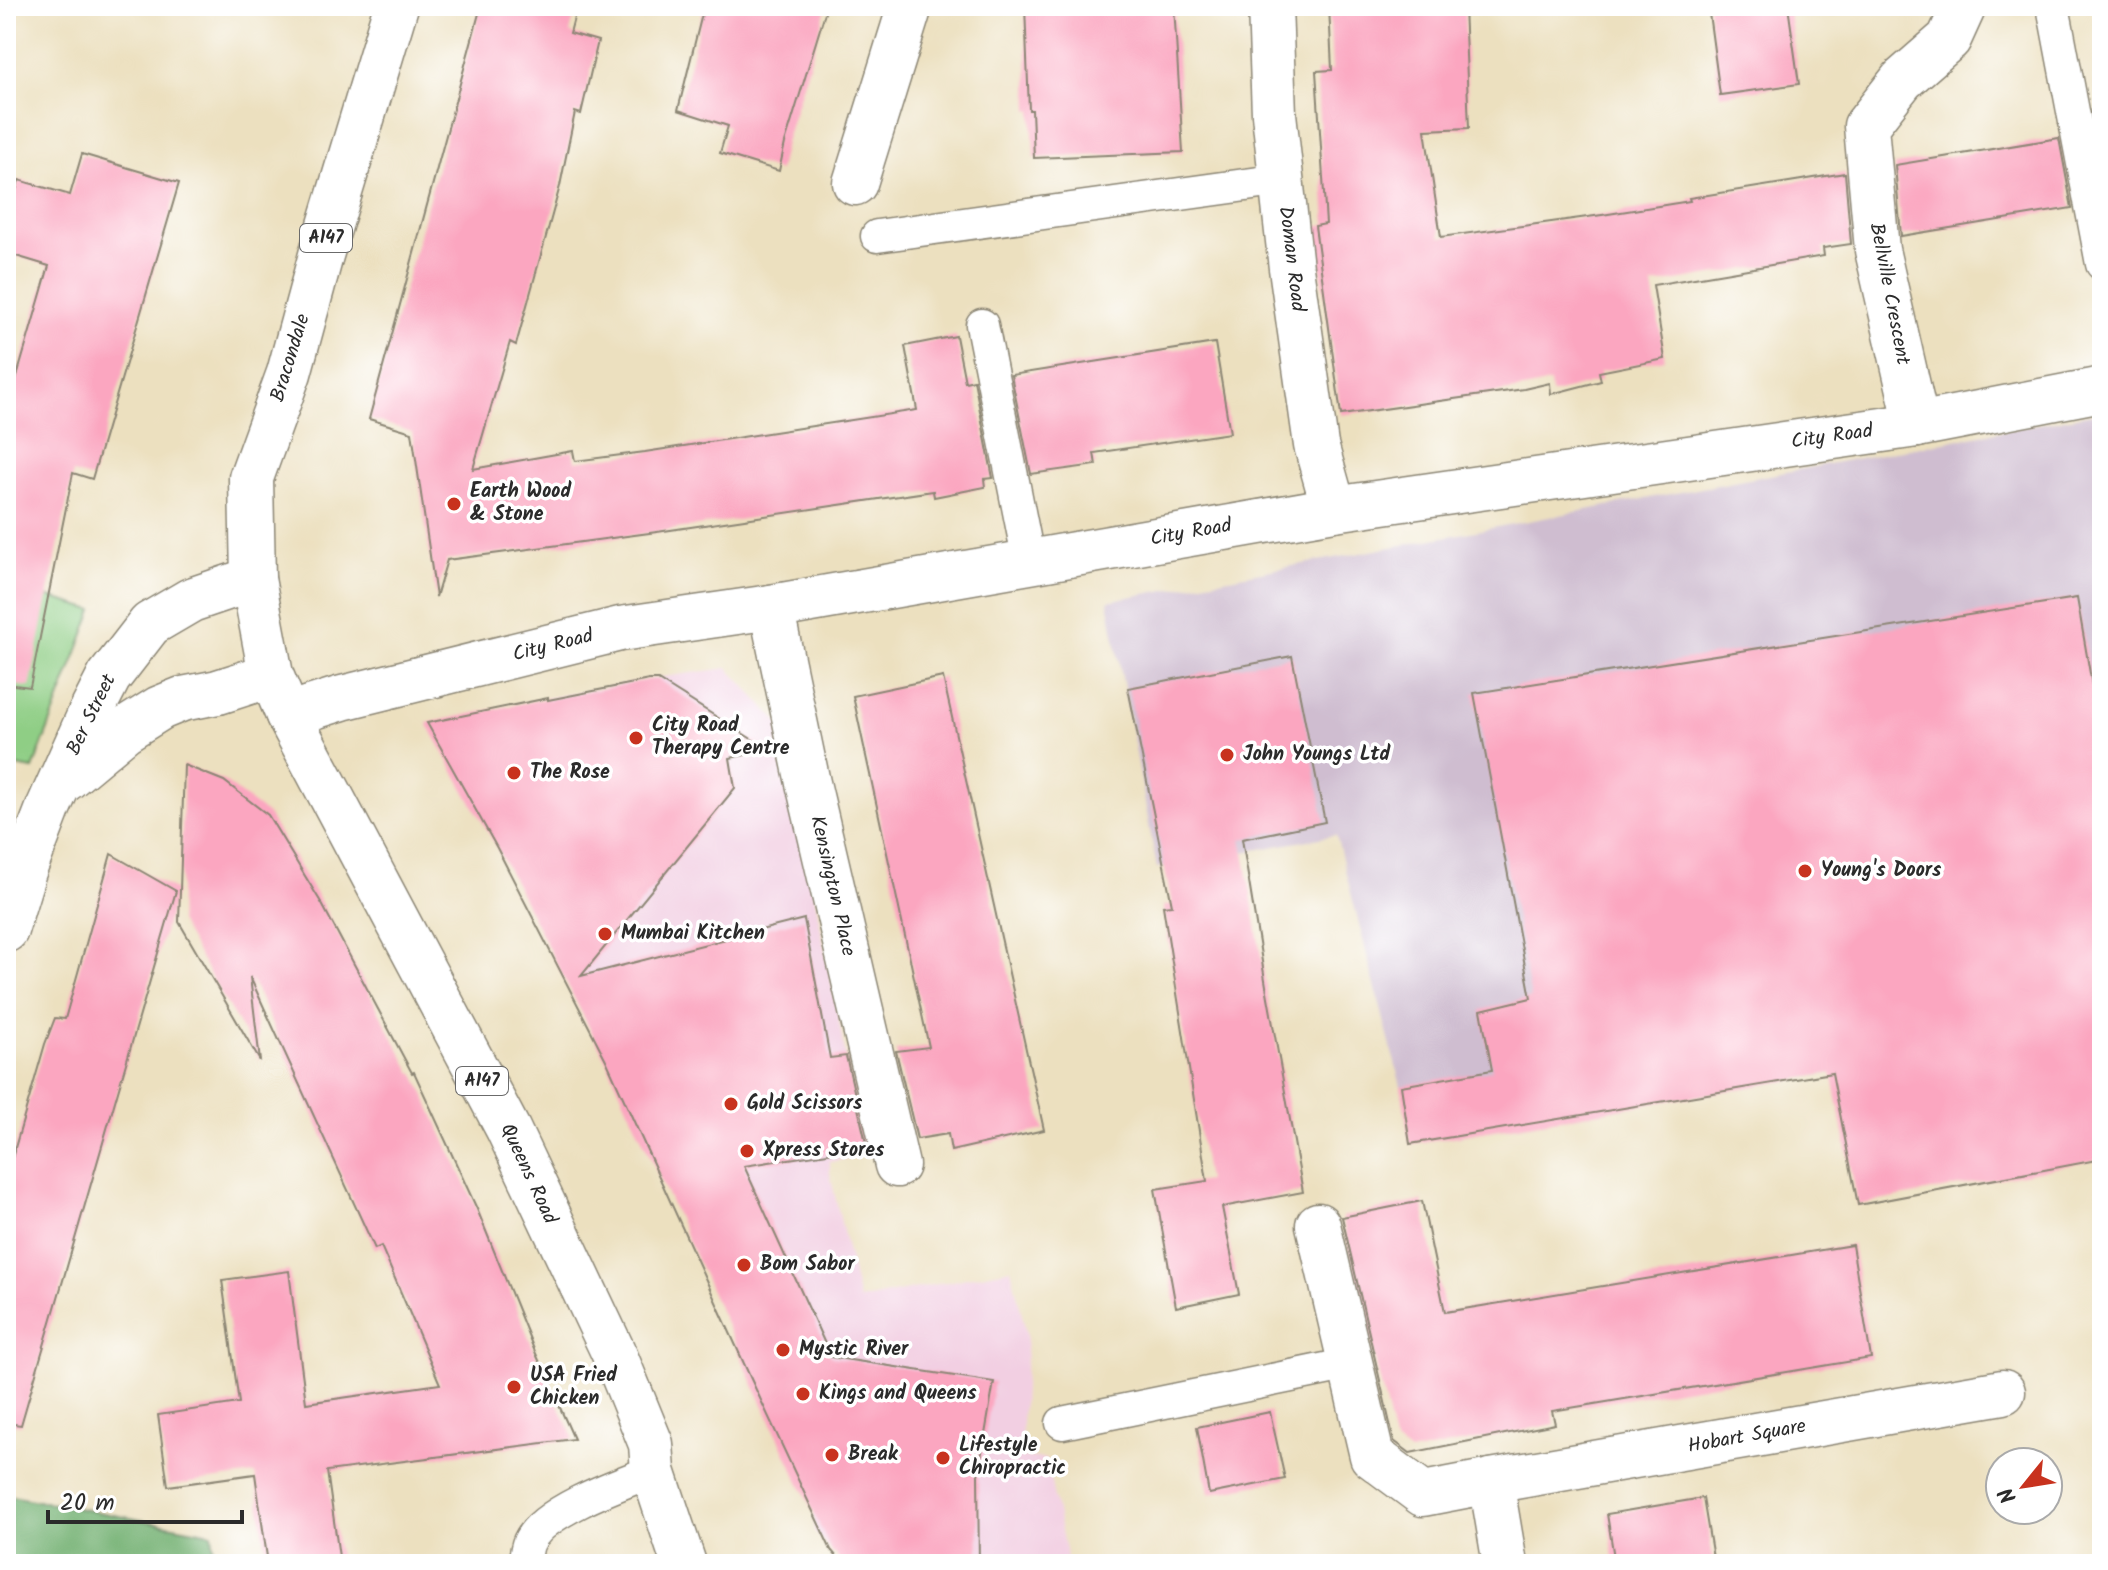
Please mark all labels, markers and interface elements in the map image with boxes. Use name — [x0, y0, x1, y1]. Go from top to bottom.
street label: Doman Road — [1269, 204, 1313, 315]
street label: Bellville Crescent — [1860, 220, 1918, 368]
road number: A147 — [300, 224, 352, 252]
street label: Bracondale — [262, 310, 320, 406]
street label: City Road — [1789, 415, 1876, 459]
place label: Earth Wood & Stone — [470, 476, 572, 531]
marker: Earth Wood & Stone — [445, 495, 463, 513]
street label: City Road — [1148, 510, 1235, 556]
street label: City Road — [509, 620, 598, 671]
street label: Ber Street — [59, 669, 126, 761]
place label: City Road Therapy Centre — [652, 710, 790, 765]
marker: City Road Therapy Centre — [627, 729, 645, 747]
place label: John Youngs Ltd — [1243, 739, 1392, 771]
marker: John Youngs Ltd — [1218, 746, 1236, 764]
place label: The Rose — [530, 757, 610, 789]
marker: The Rose — [505, 764, 523, 782]
street label: Kensington Place — [800, 813, 864, 959]
place label: Young's Doors — [1821, 855, 1942, 887]
marker: Young's Doors — [1796, 862, 1814, 880]
place label: Mumbai Kitchen — [621, 918, 765, 950]
marker: Mumbai Kitchen — [596, 925, 614, 943]
road number: A147 — [456, 1067, 508, 1095]
place label: Gold Scissors — [747, 1088, 863, 1120]
marker: Gold Scissors — [722, 1095, 740, 1113]
street label: Queens Road — [491, 1118, 566, 1231]
place label: Xpress Stores — [762, 1135, 885, 1167]
marker: Xpress Stores — [738, 1142, 756, 1160]
place label: Bom Sabor — [760, 1249, 855, 1281]
marker: Bom Sabor — [735, 1256, 753, 1274]
place label: Mystic River — [799, 1334, 909, 1366]
marker: Mystic River — [774, 1341, 792, 1359]
place label: USA Fried Chicken — [530, 1360, 618, 1415]
marker: USA Fried Chicken — [505, 1378, 523, 1396]
place label: Kings and Queens — [819, 1378, 977, 1410]
marker: Kings and Queens — [794, 1385, 812, 1403]
street label: Hobart Square — [1685, 1411, 1809, 1463]
place label: Lifestyle Chiropractic — [959, 1430, 1066, 1485]
place label: Break — [848, 1439, 899, 1471]
marker: Break — [823, 1446, 841, 1464]
north arrow — [1984, 1446, 2064, 1526]
marker: Lifestyle Chiropractic — [934, 1449, 952, 1467]
scale bar — [48, 1474, 242, 1524]
text: N — [1990, 1480, 2027, 1510]
text: 20 m — [60, 1484, 115, 1523]

